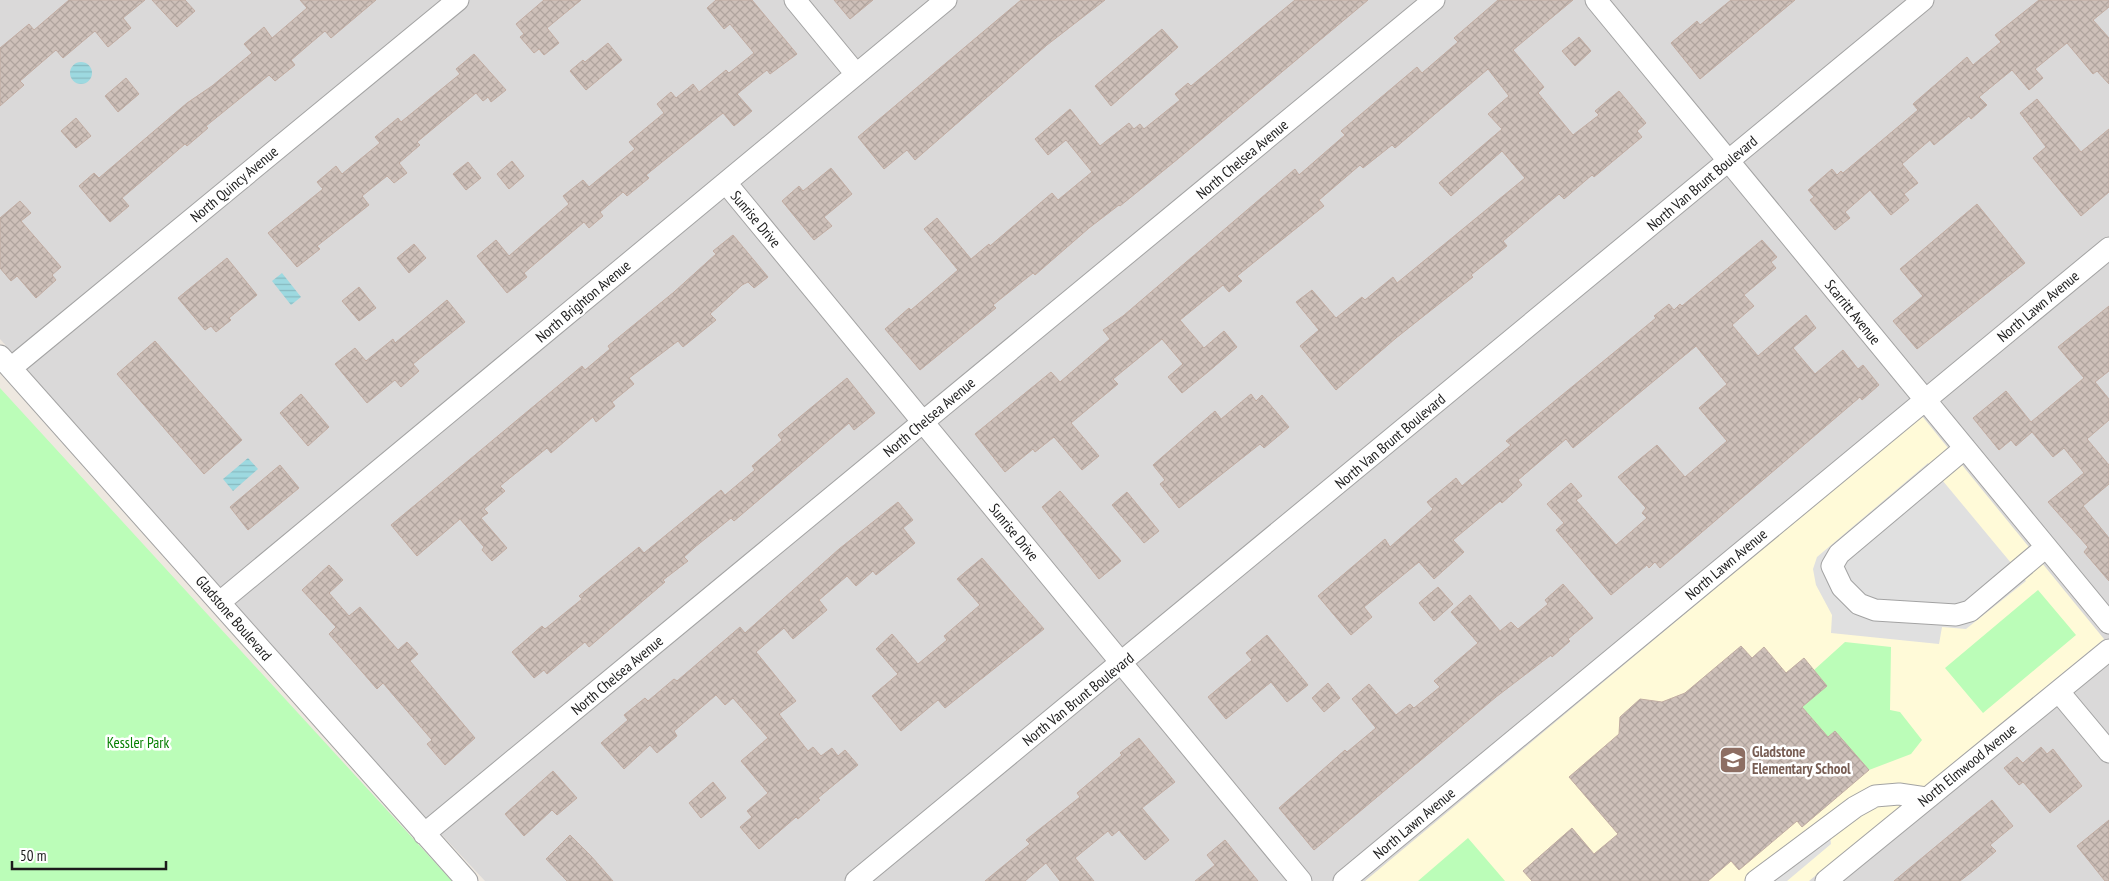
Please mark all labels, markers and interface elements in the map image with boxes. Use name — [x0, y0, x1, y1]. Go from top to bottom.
street label: North Chelsea Avenue — [1192, 115, 1292, 203]
street label: North Van Brunt Boulevard — [1643, 131, 1761, 235]
street label: North Quincy Avenue — [186, 142, 282, 226]
street label: Sunrise Drive — [727, 187, 785, 251]
street label: North Brighton Avenue — [532, 256, 634, 346]
street label: North Lawn Avenue — [1993, 266, 2083, 346]
street label: Scarritt Avenue — [1821, 276, 1885, 348]
street label: North Chelsea Avenue — [879, 373, 979, 461]
street label: North Van Brunt Boulevard — [1331, 389, 1449, 493]
street label: Sunrise Drive — [985, 499, 1043, 565]
street label: North Lawn Avenue — [1681, 524, 1771, 604]
street label: Gladstone Boulevard — [192, 571, 276, 665]
street label: North Chelsea Avenue — [567, 631, 667, 719]
street label: North Van Brunt Boulevard — [1018, 648, 1138, 750]
street label: North Elmwood Avenue — [1914, 719, 2020, 811]
park label: Kessler Park — [107, 733, 169, 752]
place label: Gladstone Elementary School — [1752, 742, 1851, 778]
school or university icon: Gladstone Elementary School — [1718, 745, 1748, 775]
street label: North Lawn Avenue — [1369, 783, 1459, 863]
scale bar — [12, 838, 166, 870]
text: 50 m — [20, 846, 46, 865]

